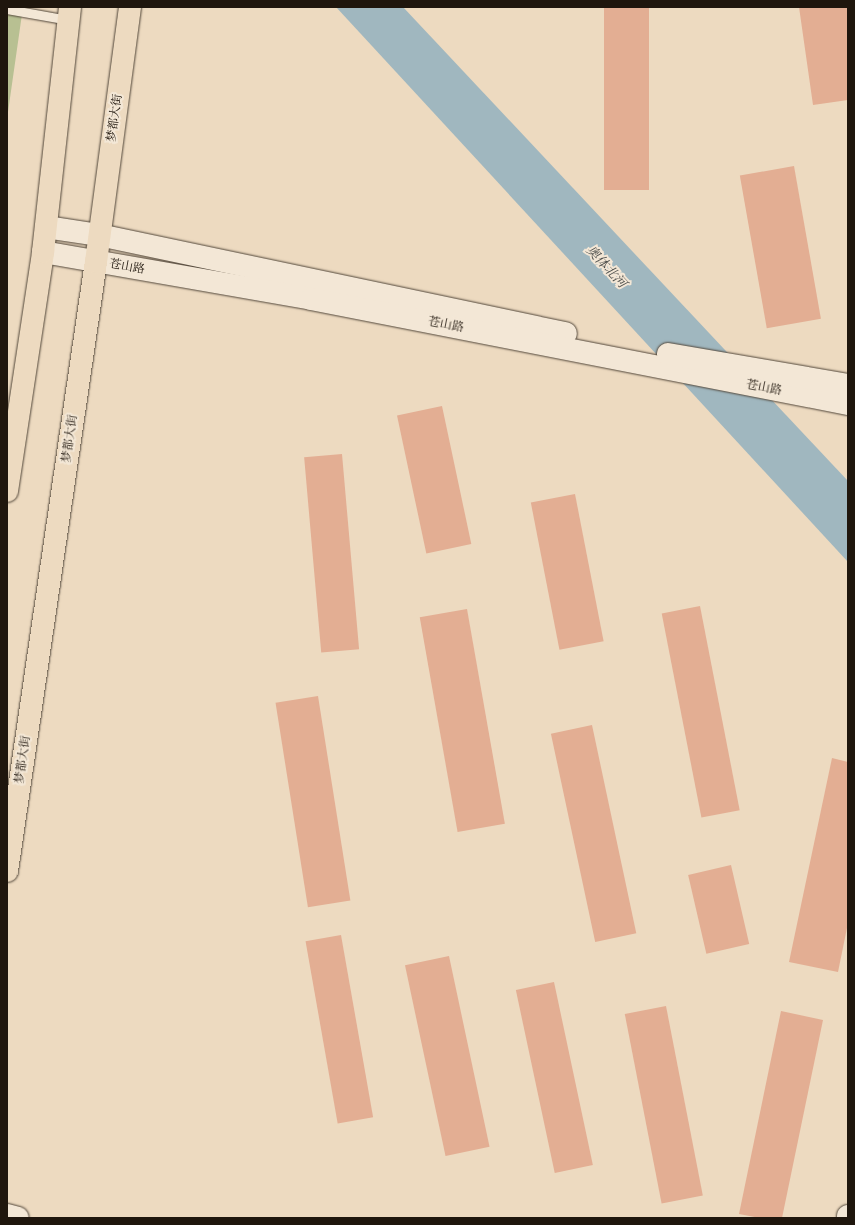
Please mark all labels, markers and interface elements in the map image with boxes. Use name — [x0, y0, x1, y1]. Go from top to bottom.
street label: 梦都大街 — [105, 93, 125, 143]
water label: 奥体北河 — [583, 243, 629, 291]
street label: 苍山路 — [108, 257, 146, 277]
street label: 苍山路 — [427, 314, 465, 336]
street label: 苍山路 — [745, 377, 783, 399]
street label: 梦都大街 — [60, 414, 80, 464]
street label: 梦都大街 — [13, 735, 33, 785]

